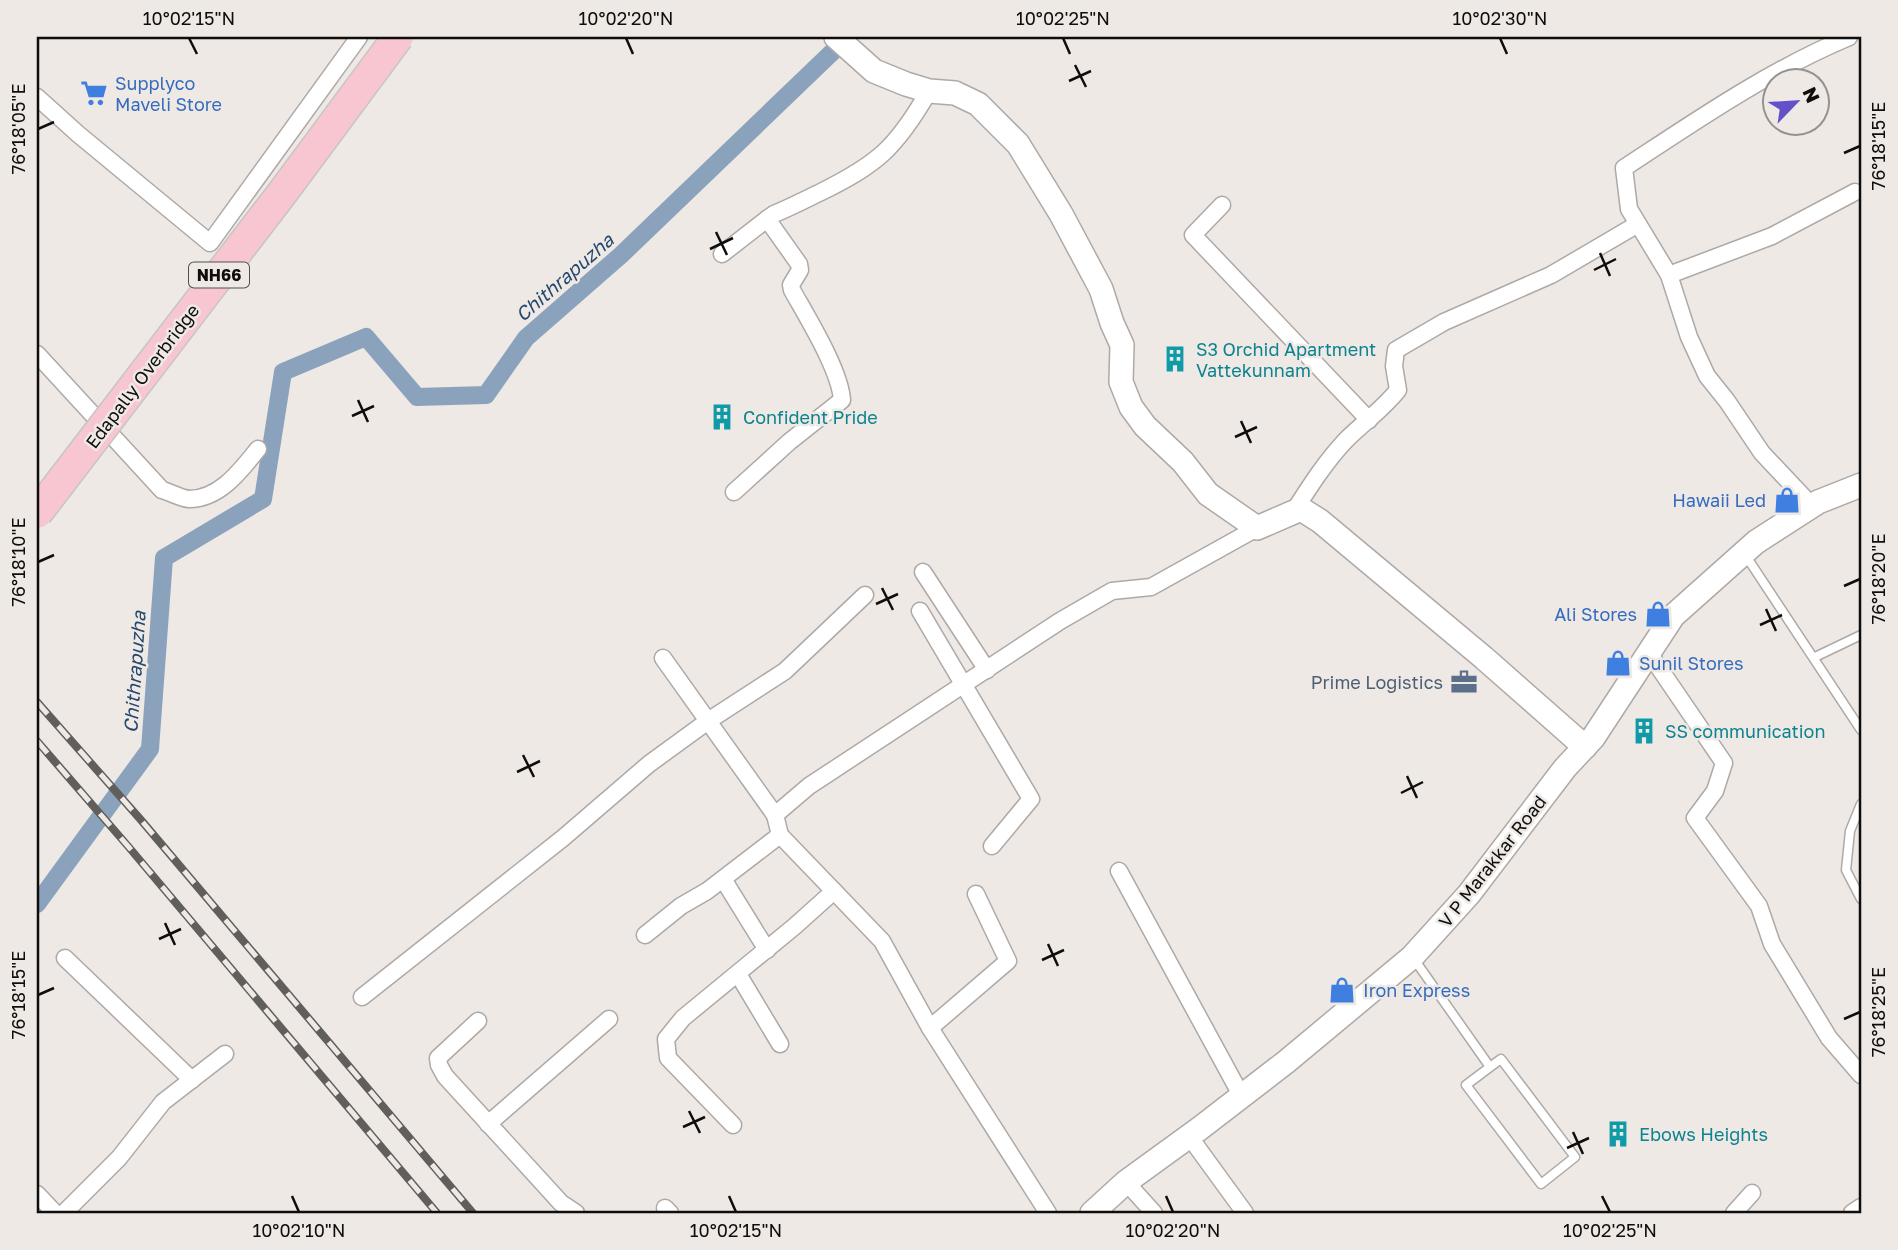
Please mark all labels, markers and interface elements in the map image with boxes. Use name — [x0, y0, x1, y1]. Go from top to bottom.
text: 10°02'15"N — [143, 7, 235, 29]
text: 10°02'20"N — [579, 7, 673, 29]
text: 10°02'25"N — [1016, 7, 1110, 29]
text: 10°02'30"N — [1453, 7, 1547, 29]
north arrow — [1762, 66, 1832, 136]
place label: Supplyco Maveli Store — [115, 72, 222, 115]
supermarket icon: Supplyco Maveli Store — [79, 78, 109, 108]
text: N — [1798, 83, 1825, 106]
text: 76°18'05"E — [7, 84, 29, 174]
text: 76°18'15"E — [1867, 102, 1889, 190]
water label: Chithrapuzha — [510, 227, 619, 326]
road number: NH66 — [189, 262, 249, 288]
street label: Edapally Overbridge — [81, 299, 203, 453]
place label: S3 Orchid Apartment Vattekunnam — [1196, 338, 1376, 381]
building icon: S3 Orchid Apartment Vattekunnam — [1160, 344, 1190, 374]
building icon: Confident Pride — [707, 402, 737, 432]
place label: Confident Pride — [743, 406, 878, 428]
shop icon: Hawaii Led — [1772, 485, 1802, 515]
place label: Hawaii Led — [1672, 489, 1766, 511]
text: 76°18'10"E — [7, 517, 29, 607]
text: 76°18'20"E — [1867, 534, 1889, 624]
shop icon: Ali Stores — [1643, 599, 1673, 629]
place label: Ali Stores — [1554, 603, 1637, 625]
water label: Chithrapuzha — [118, 609, 150, 734]
shop icon: Sunil Stores — [1603, 648, 1633, 678]
place label: Sunil Stores — [1639, 652, 1744, 674]
office icon: Prime Logistics — [1449, 667, 1479, 697]
place label: Prime Logistics — [1311, 671, 1443, 693]
building icon: SS communication — [1629, 716, 1659, 746]
place label: SS communication — [1665, 720, 1826, 742]
street label: V P Marakkar Road — [1434, 791, 1550, 931]
text: 76°18'15"E — [7, 951, 29, 1039]
text: 76°18'25"E — [1867, 967, 1889, 1057]
shop icon: Iron Express — [1327, 975, 1357, 1005]
place label: Iron Express — [1363, 979, 1470, 1001]
building icon: Ebows Heights — [1603, 1119, 1633, 1149]
place label: Ebows Heights — [1639, 1123, 1768, 1145]
text: 10°02'10"N — [252, 1219, 346, 1241]
text: 10°02'15"N — [690, 1219, 782, 1241]
text: 10°02'20"N — [1126, 1219, 1220, 1241]
text: 10°02'25"N — [1563, 1219, 1657, 1241]

